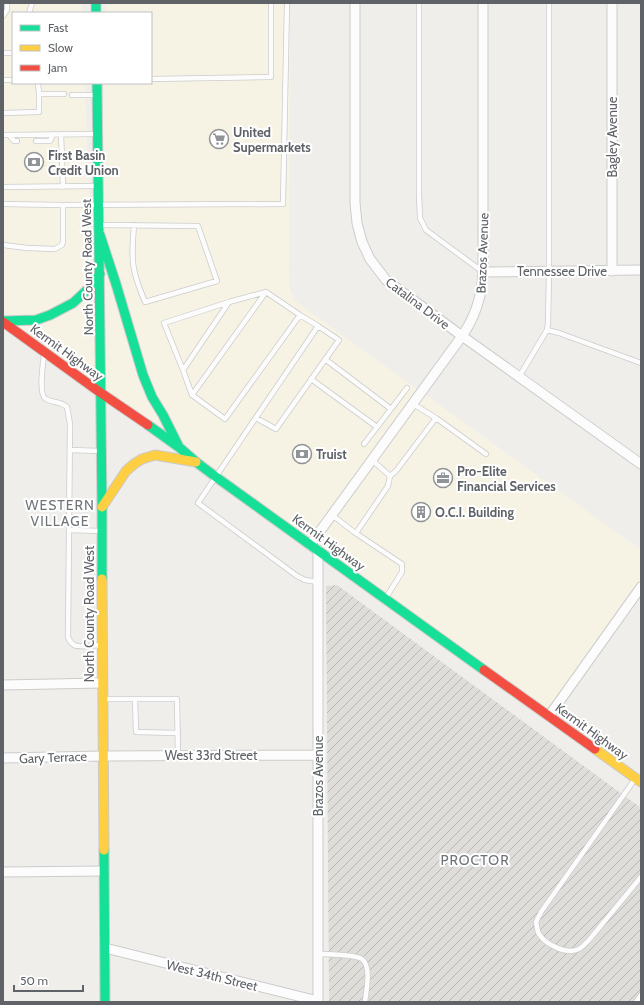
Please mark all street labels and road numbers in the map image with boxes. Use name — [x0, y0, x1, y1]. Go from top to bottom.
street label: Bagley Avenue — [604, 96, 620, 177]
street label: North County Road West — [78, 198, 96, 335]
street label: Brazos Avenue — [473, 212, 491, 294]
street label: Tennessee Drive — [517, 263, 607, 279]
street label: Catalina Drive — [383, 274, 453, 333]
street label: Kermit Highway — [27, 320, 107, 384]
street label: Kermit Highway — [289, 510, 369, 574]
street label: North County Road West — [81, 545, 97, 682]
street label: Kermit Highway — [552, 699, 632, 763]
street label: Brazos Avenue — [310, 735, 326, 816]
street label: West 33rd Street — [165, 747, 258, 763]
street label: Gary Terrace — [19, 748, 88, 766]
street label: West 34th Street — [165, 956, 260, 994]

